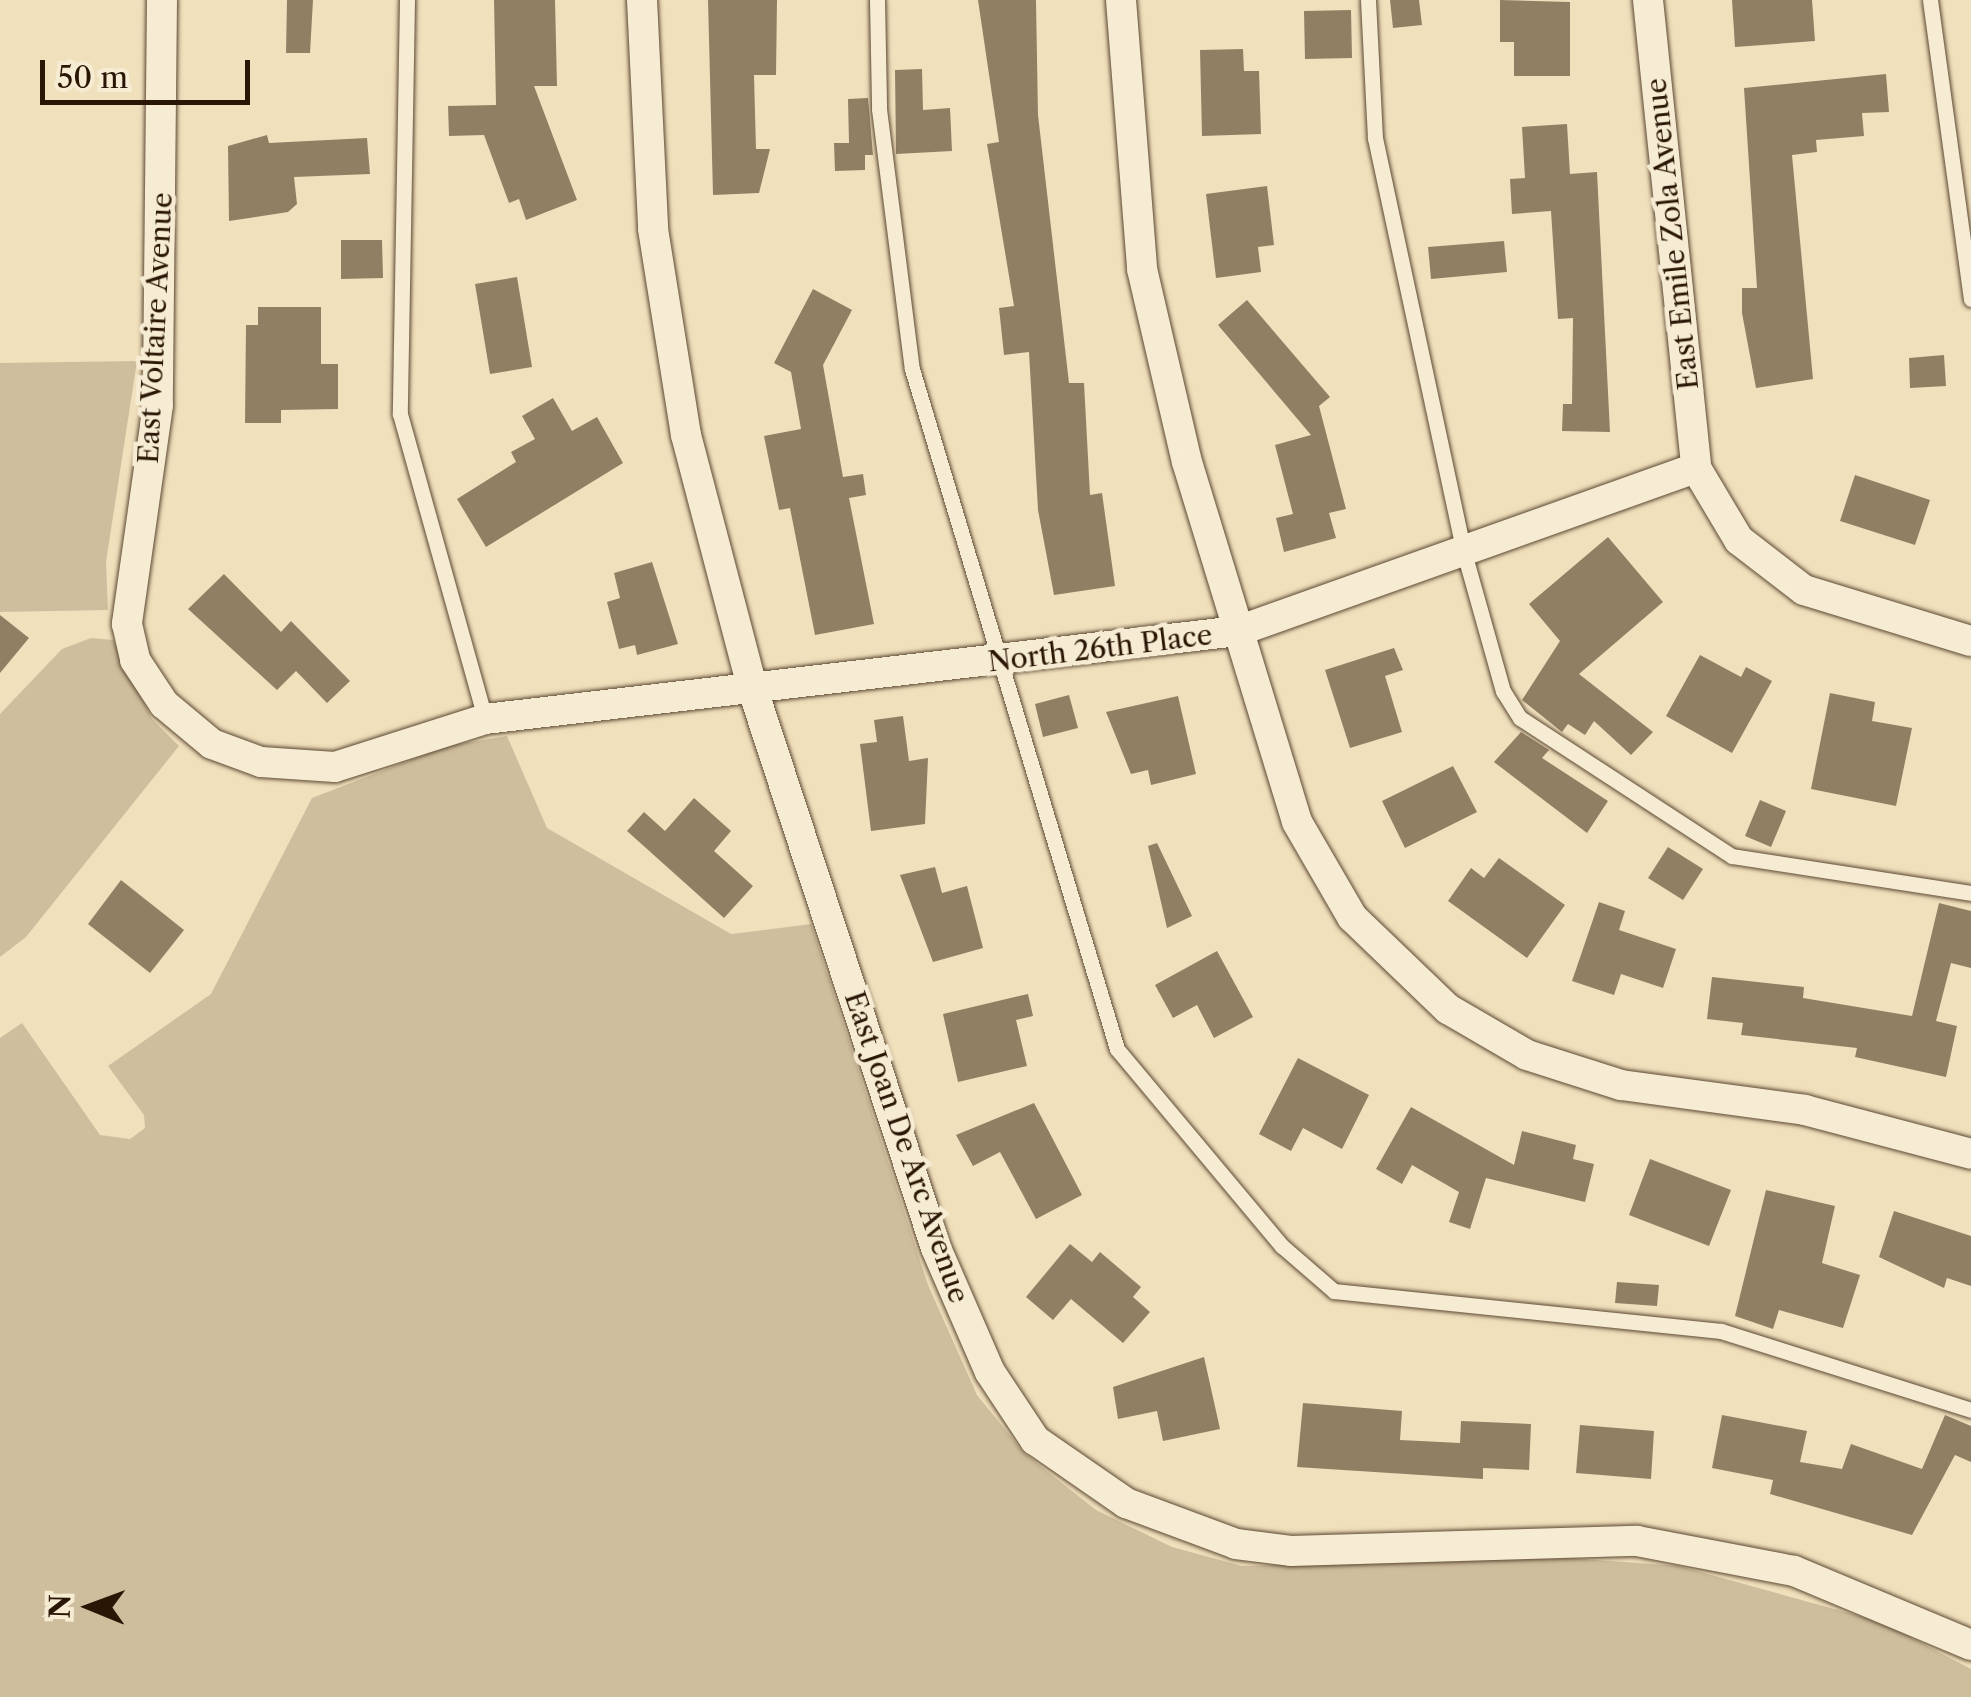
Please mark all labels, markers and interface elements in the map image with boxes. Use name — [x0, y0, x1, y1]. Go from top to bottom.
scale bar — [45, 40, 255, 102]
text: 50 m — [57, 59, 128, 96]
street label: East Emile Zola Avenue — [1639, 76, 1705, 392]
street label: East Voltaire Avenue — [131, 190, 179, 466]
street label: North 26th Place — [986, 618, 1214, 678]
street label: East Joan De Arc Avenue — [837, 986, 977, 1308]
north arrow — [40, 1557, 140, 1657]
text: N — [43, 1594, 77, 1619]

